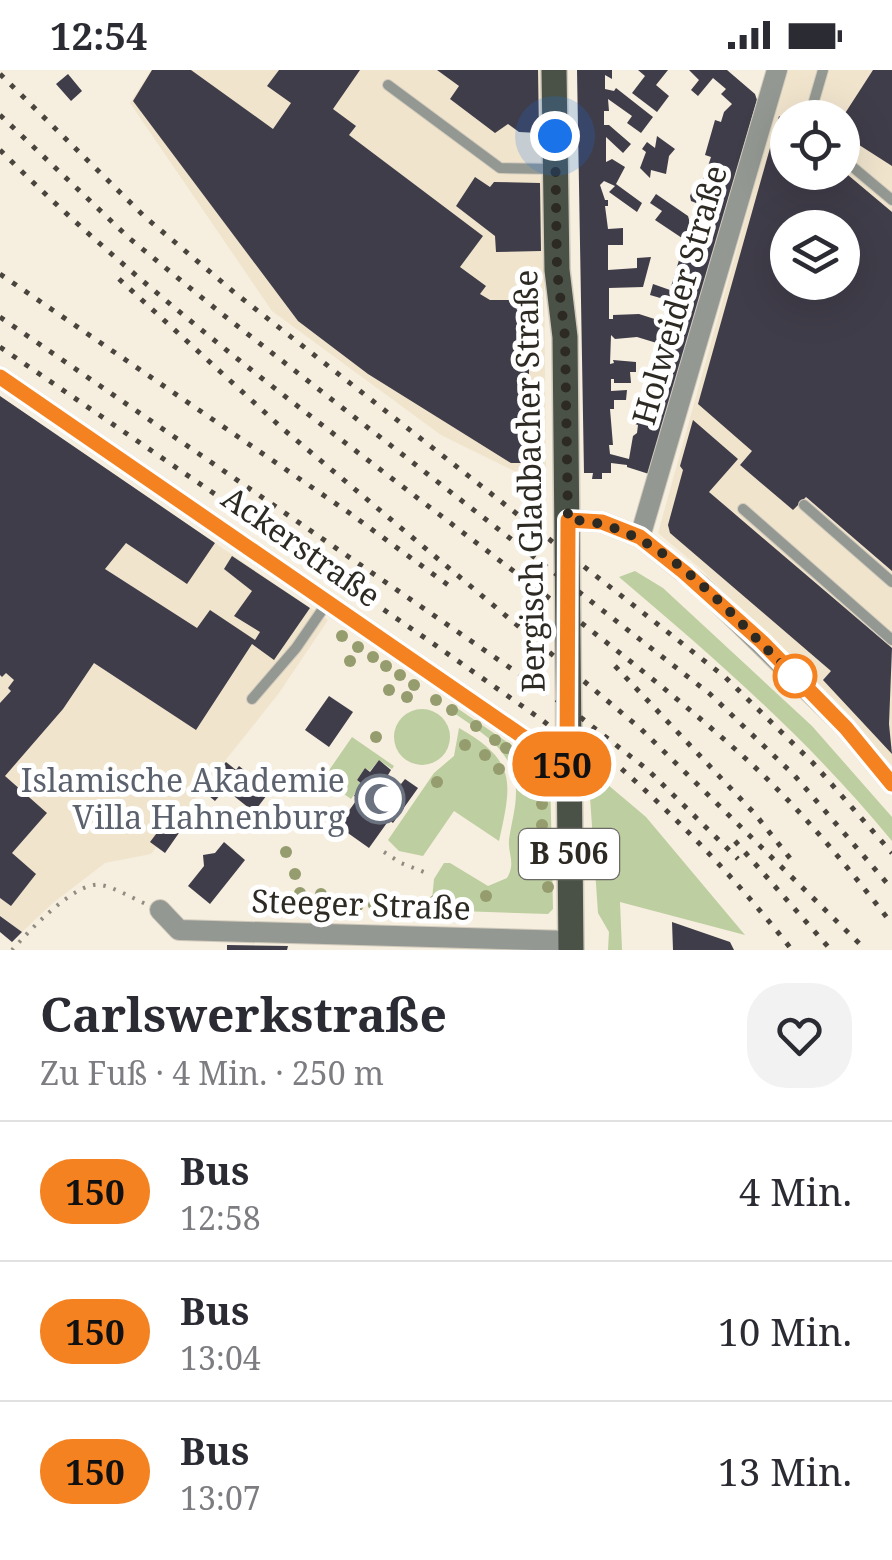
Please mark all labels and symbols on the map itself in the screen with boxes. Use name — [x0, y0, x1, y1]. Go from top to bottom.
your location — [530, 111, 580, 161]
street label: Holweider Straße — [621, 160, 736, 429]
street label: Bergisch Gladbacher Straße — [503, 269, 554, 693]
street label: Ackerstraße — [214, 475, 390, 616]
unlabelled marker — [774, 655, 816, 697]
line badge: 150 — [504, 732, 620, 796]
place label: Islamische Akademie Villa Hahnenburg — [21, 758, 345, 838]
mosque icon: Islamische Akademie Villa Hahnenburg — [354, 773, 406, 825]
road number: B 506 — [519, 829, 619, 879]
street label: Steeger Straße — [251, 878, 472, 929]

